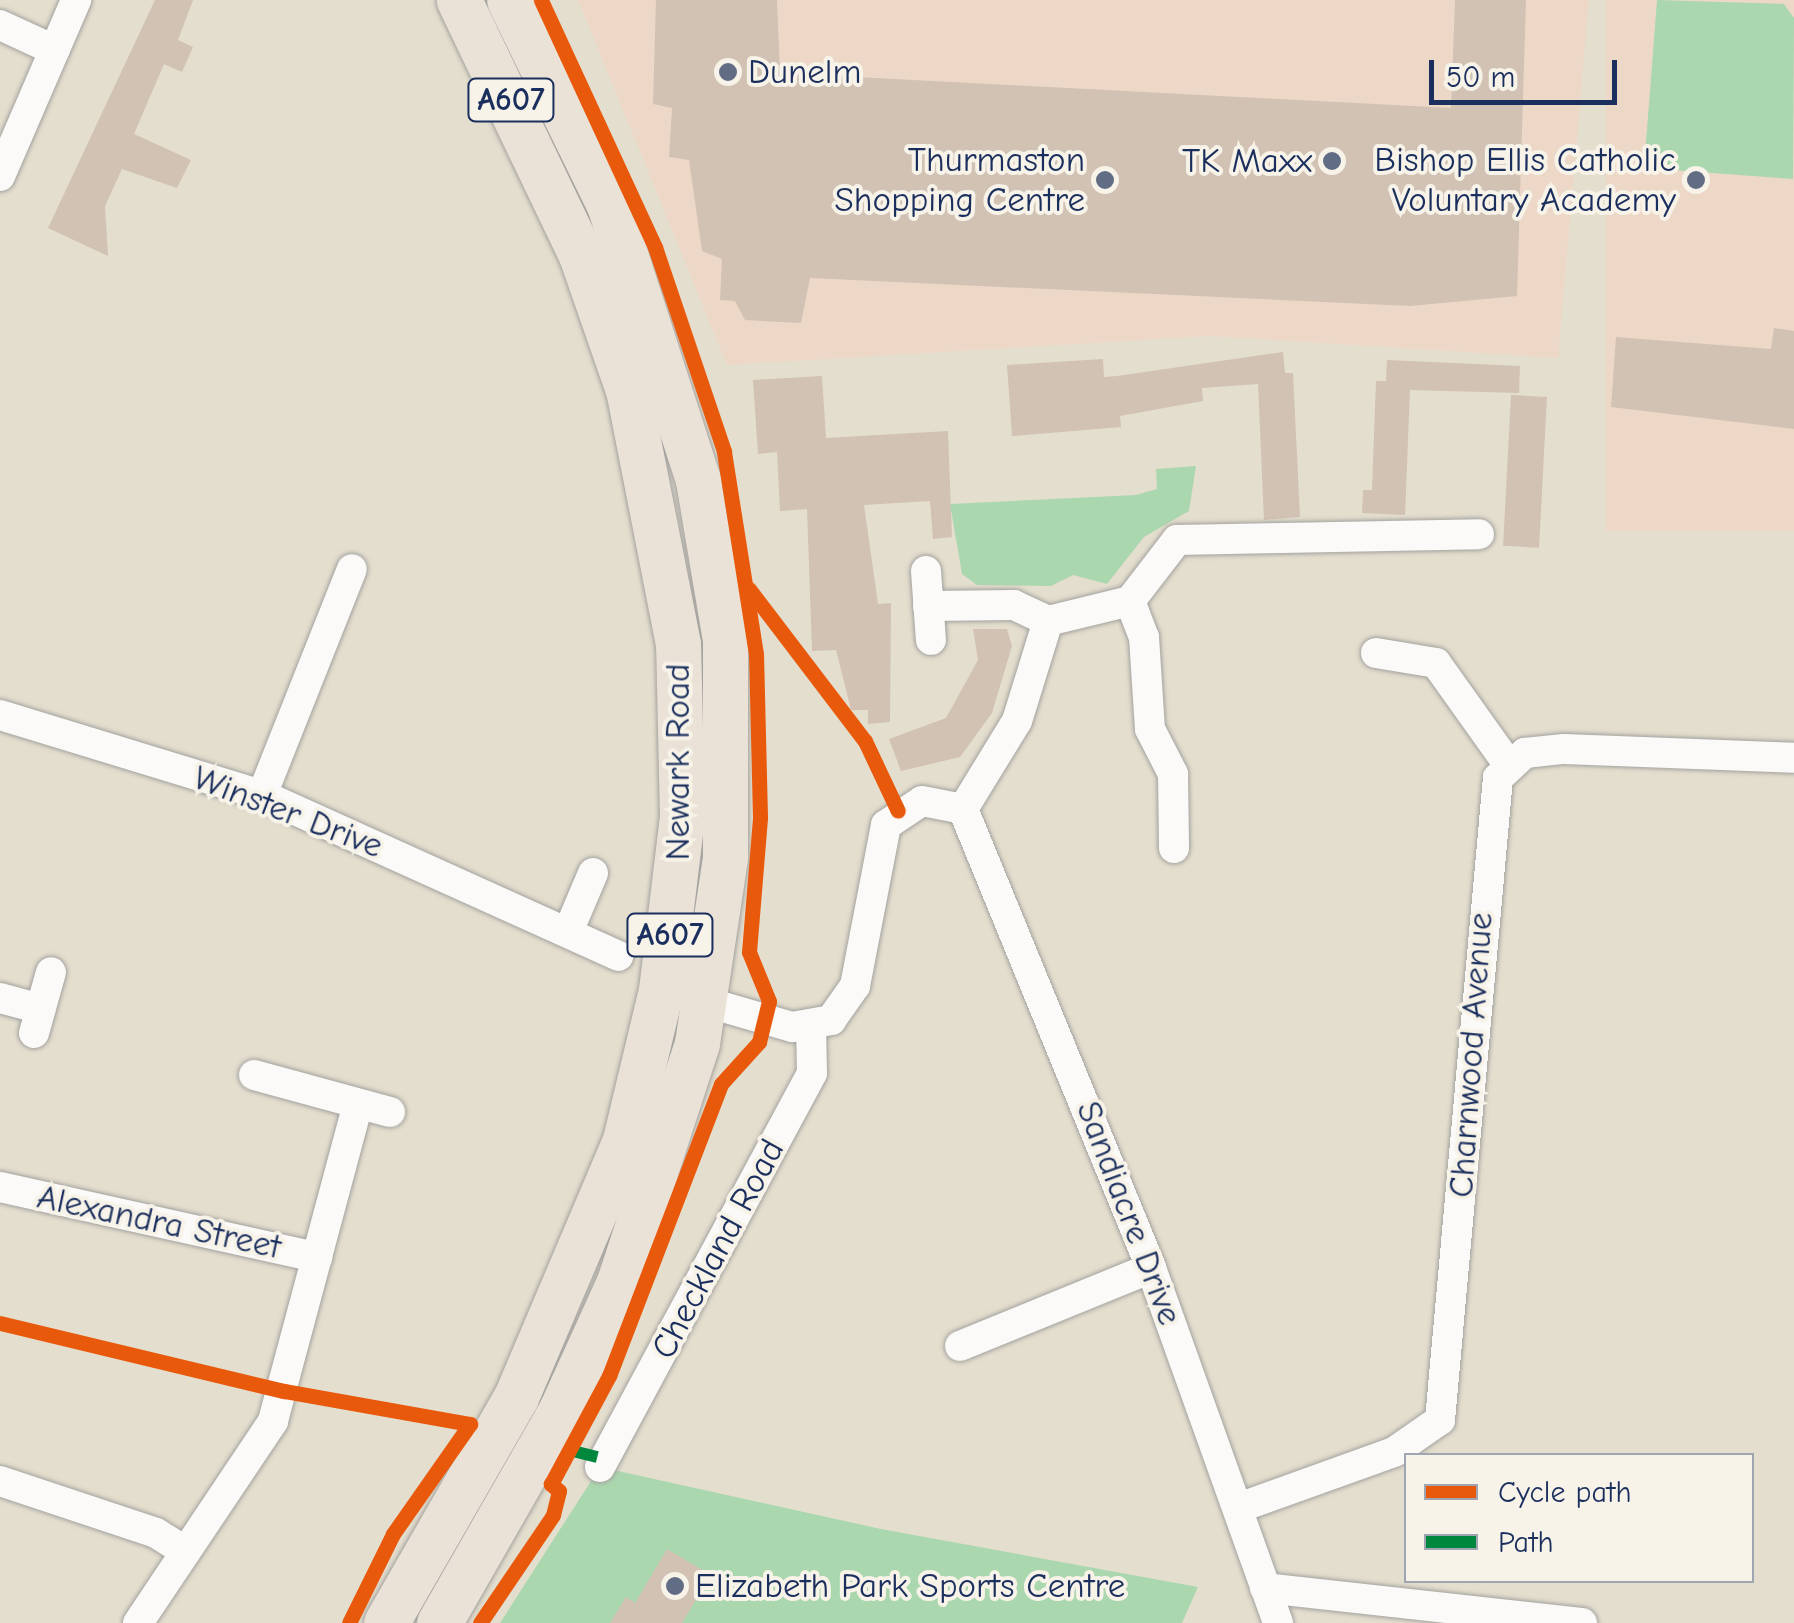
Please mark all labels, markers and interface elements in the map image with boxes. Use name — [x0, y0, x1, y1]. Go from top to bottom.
scale bar — [1434, 40, 1622, 102]
place label: Dunelm — [748, 51, 861, 93]
text: 50 m — [1446, 60, 1515, 95]
marker: Dunelm — [717, 61, 739, 83]
road number: A607 — [466, 73, 556, 127]
place label: Thurmaston Shopping Centre — [835, 139, 1085, 221]
place label: Bishop Ellis Catholic Voluntary Academy — [1374, 139, 1676, 221]
place label: TK Maxx — [1182, 140, 1312, 182]
marker: TK Maxx — [1321, 150, 1343, 172]
marker: Thurmaston Shopping Centre — [1094, 169, 1116, 191]
marker: Bishop Ellis Catholic Voluntary Academy — [1685, 169, 1707, 191]
street label: Newark Road — [657, 663, 699, 861]
street label: Winster Drive — [187, 757, 389, 867]
road number: A607 — [625, 908, 715, 962]
street label: Charnwood Avenue — [1440, 911, 1502, 1199]
street label: Sandiacre Drive — [1067, 1095, 1191, 1331]
street label: Checkland Road — [643, 1132, 793, 1366]
street label: Alexandra Street — [33, 1176, 285, 1268]
legend — [1404, 1453, 1754, 1583]
text: Cycle path — [1498, 1475, 1632, 1510]
text: Path — [1498, 1525, 1554, 1560]
place label: Elizabeth Park Sports Centre — [695, 1565, 1125, 1607]
marker: Elizabeth Park Sports Centre — [664, 1575, 686, 1597]

